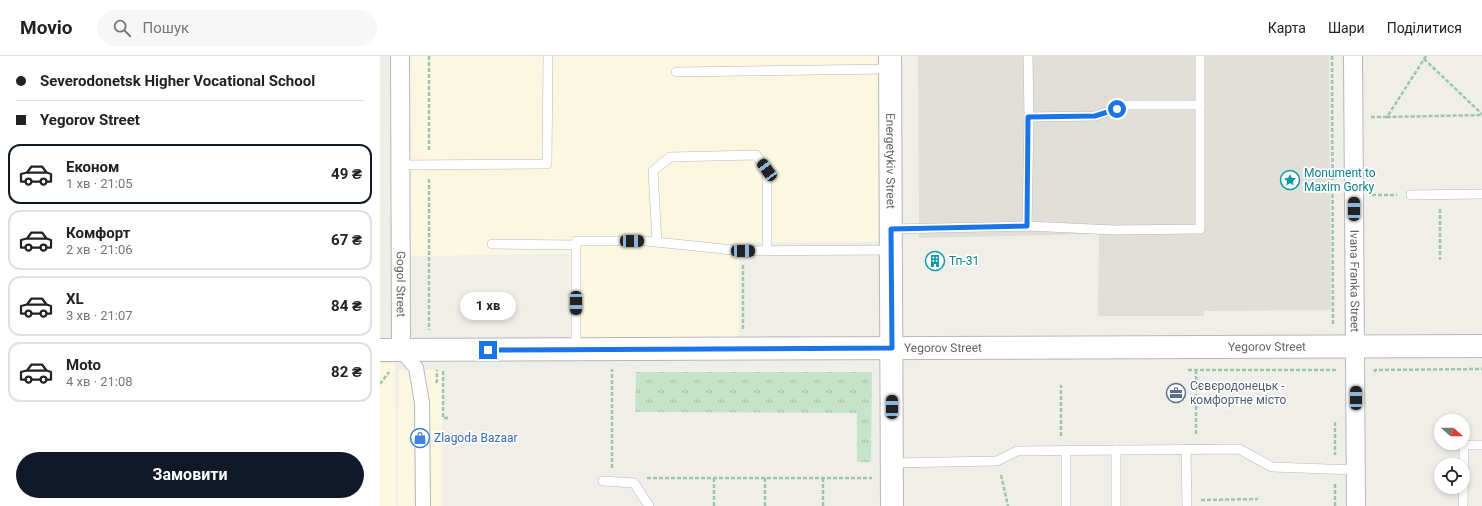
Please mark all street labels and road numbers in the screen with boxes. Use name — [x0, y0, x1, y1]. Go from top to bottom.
street label: Energetykiv Street — [883, 113, 898, 209]
street label: Ivana Franka Street — [1347, 230, 1362, 332]
street label: Gogol Street — [394, 251, 408, 317]
street label: Yegorov Street — [1228, 340, 1306, 354]
street label: Yegorov Street — [904, 341, 982, 355]

